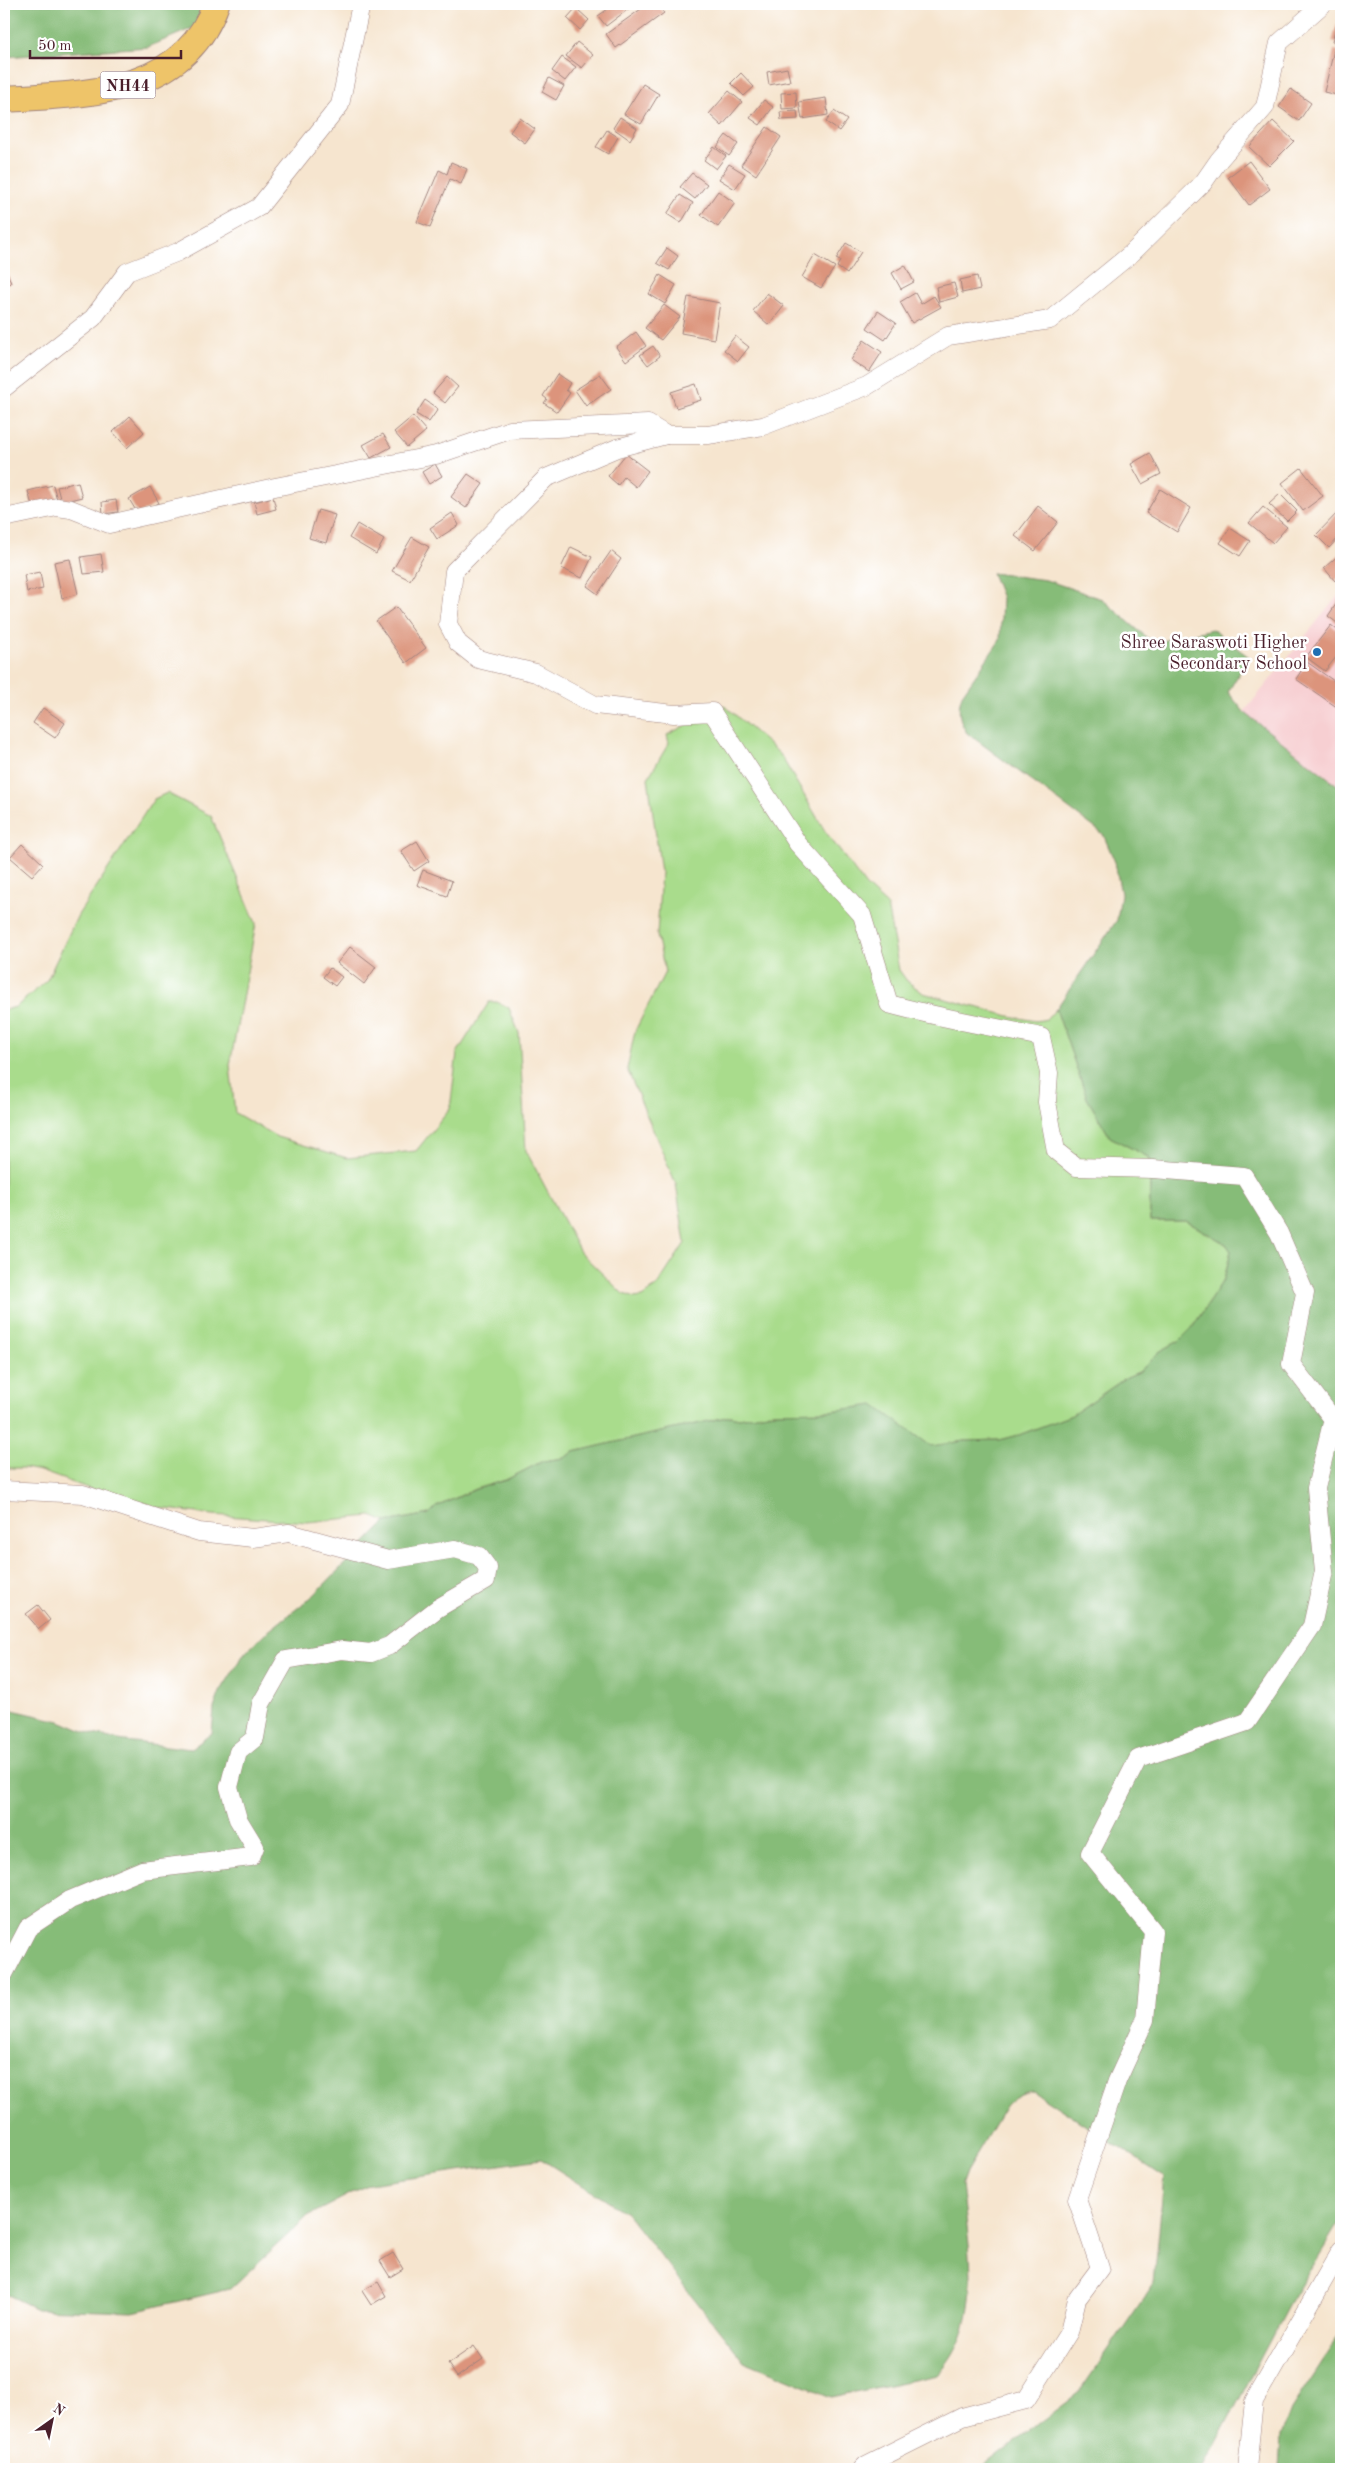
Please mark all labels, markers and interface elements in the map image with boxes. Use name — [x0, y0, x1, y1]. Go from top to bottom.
scale bar — [30, 28, 181, 60]
text: 50 m — [38, 39, 72, 54]
road number: NH44 — [100, 72, 156, 98]
place label: Shree Saraswoti Higher Secondary School — [1120, 634, 1308, 673]
marker: Shree Saraswoti Higher Secondary School — [1311, 646, 1323, 658]
north arrow — [28, 2396, 78, 2446]
text: N — [50, 2401, 67, 2419]

